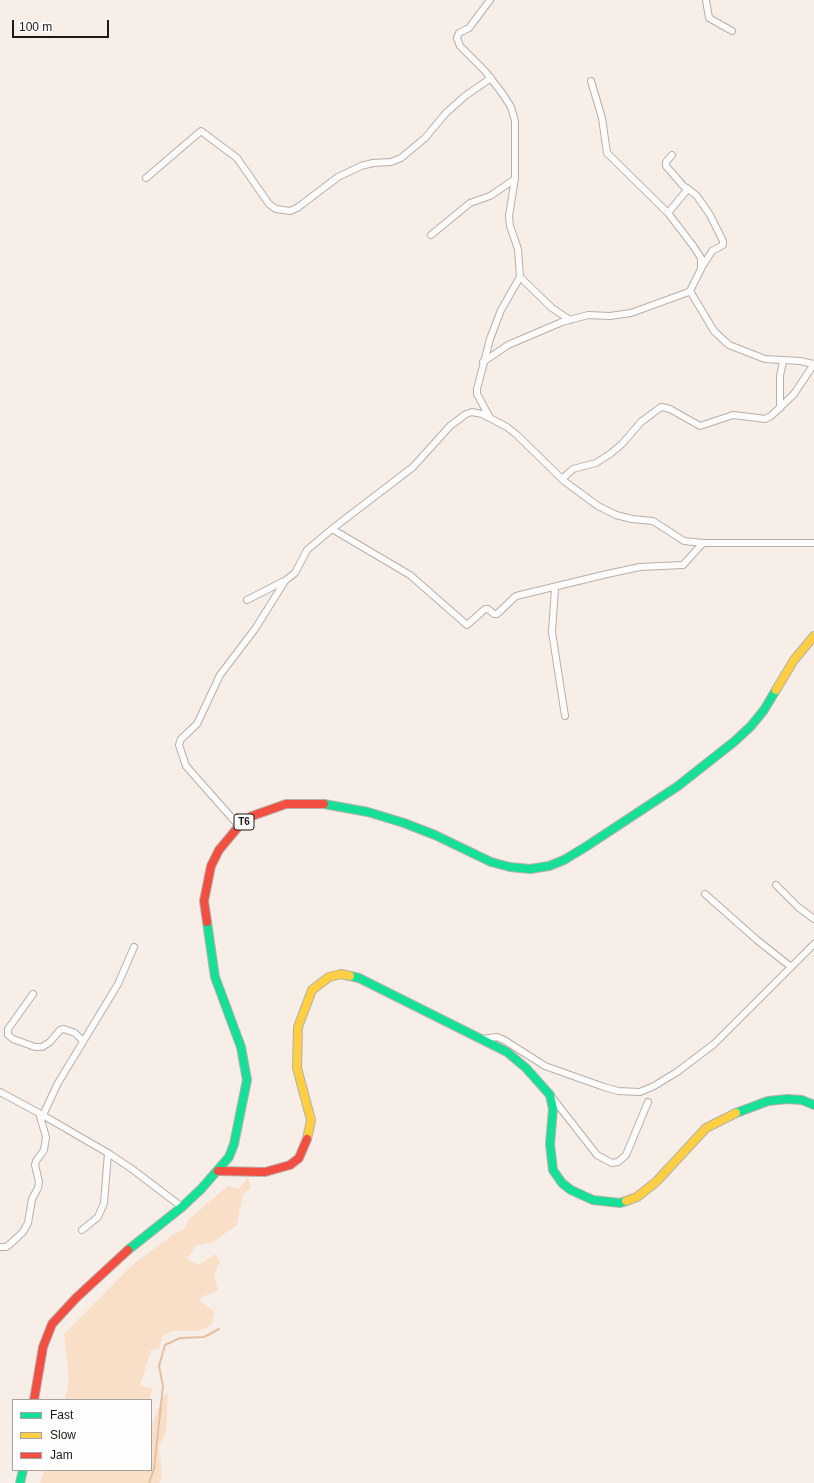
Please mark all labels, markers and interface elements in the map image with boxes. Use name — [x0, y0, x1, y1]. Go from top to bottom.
scale bar — [14, 12, 111, 38]
text: 100 m — [19, 20, 52, 34]
road number: T6 — [234, 814, 254, 830]
legend — [12, 1399, 152, 1471]
text: Fast — [50, 1408, 73, 1422]
text: Slow — [50, 1428, 76, 1442]
text: Jam — [50, 1448, 73, 1462]

